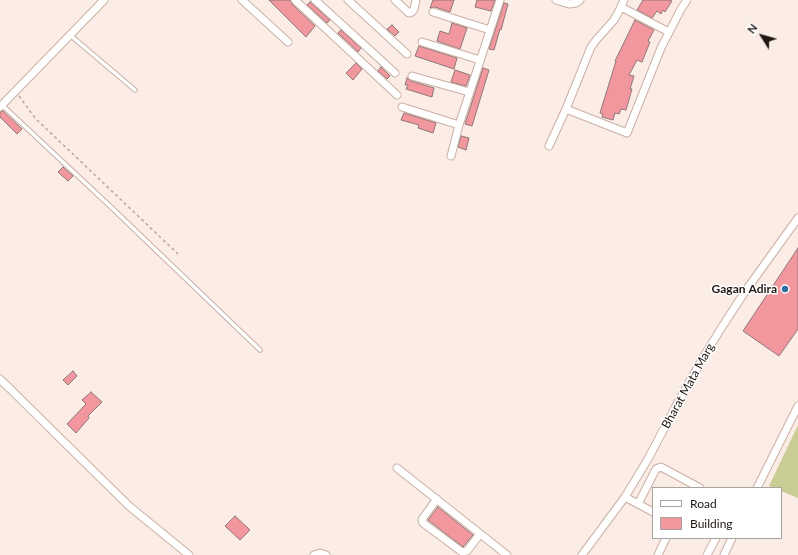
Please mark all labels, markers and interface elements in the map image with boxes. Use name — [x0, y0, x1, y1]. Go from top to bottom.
north arrow — [742, 16, 782, 56]
text: N — [744, 21, 760, 36]
place label: Gagan Adira — [712, 282, 777, 296]
marker: Gagan Adira — [780, 284, 790, 294]
street label: Bharat Mata Marg — [659, 341, 717, 431]
legend — [652, 487, 782, 539]
text: Road — [690, 496, 717, 511]
text: Building — [690, 516, 733, 531]

